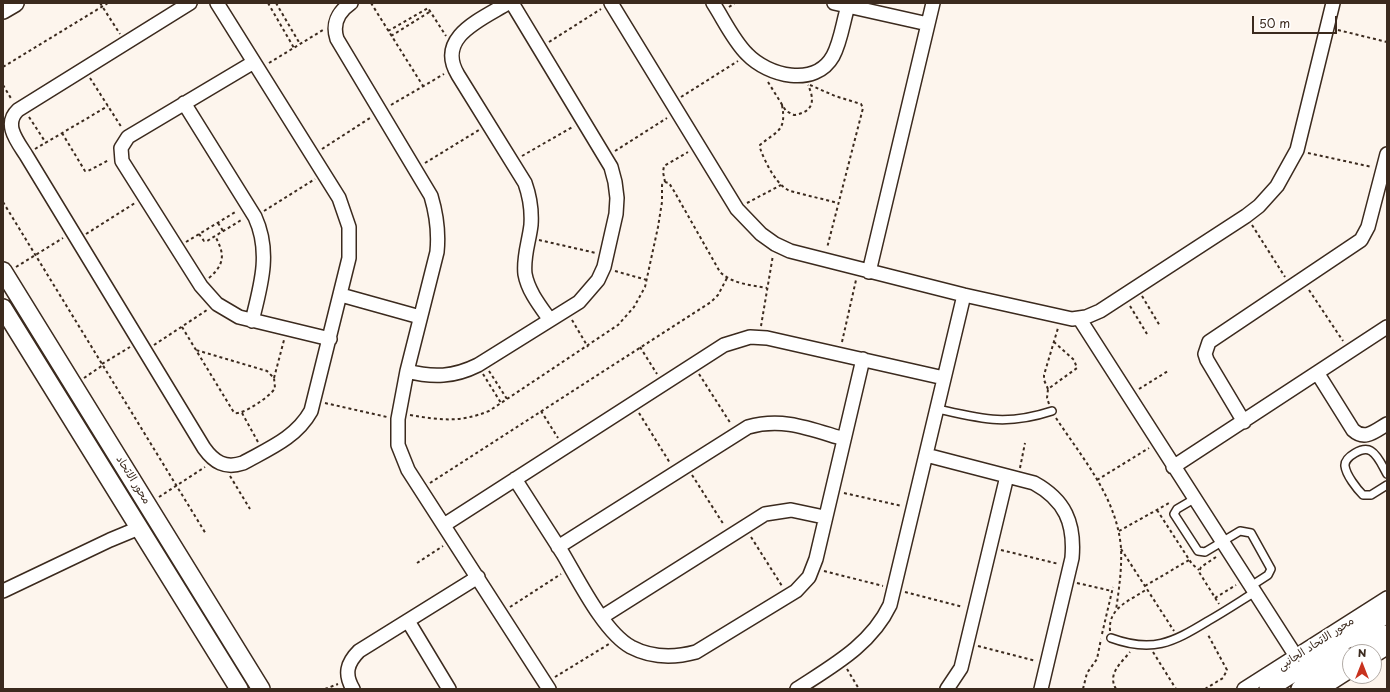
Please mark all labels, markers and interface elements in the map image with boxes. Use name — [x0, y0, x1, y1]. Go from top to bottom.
scale bar — [1254, 8, 1339, 34]
text: 50 m — [1259, 14, 1290, 32]
street label: محور الاتحاد — [113, 453, 153, 507]
street label: محور الاتحاد الجانبى — [1275, 614, 1357, 674]
north arrow — [1342, 644, 1382, 684]
text: N — [1358, 644, 1366, 661]

